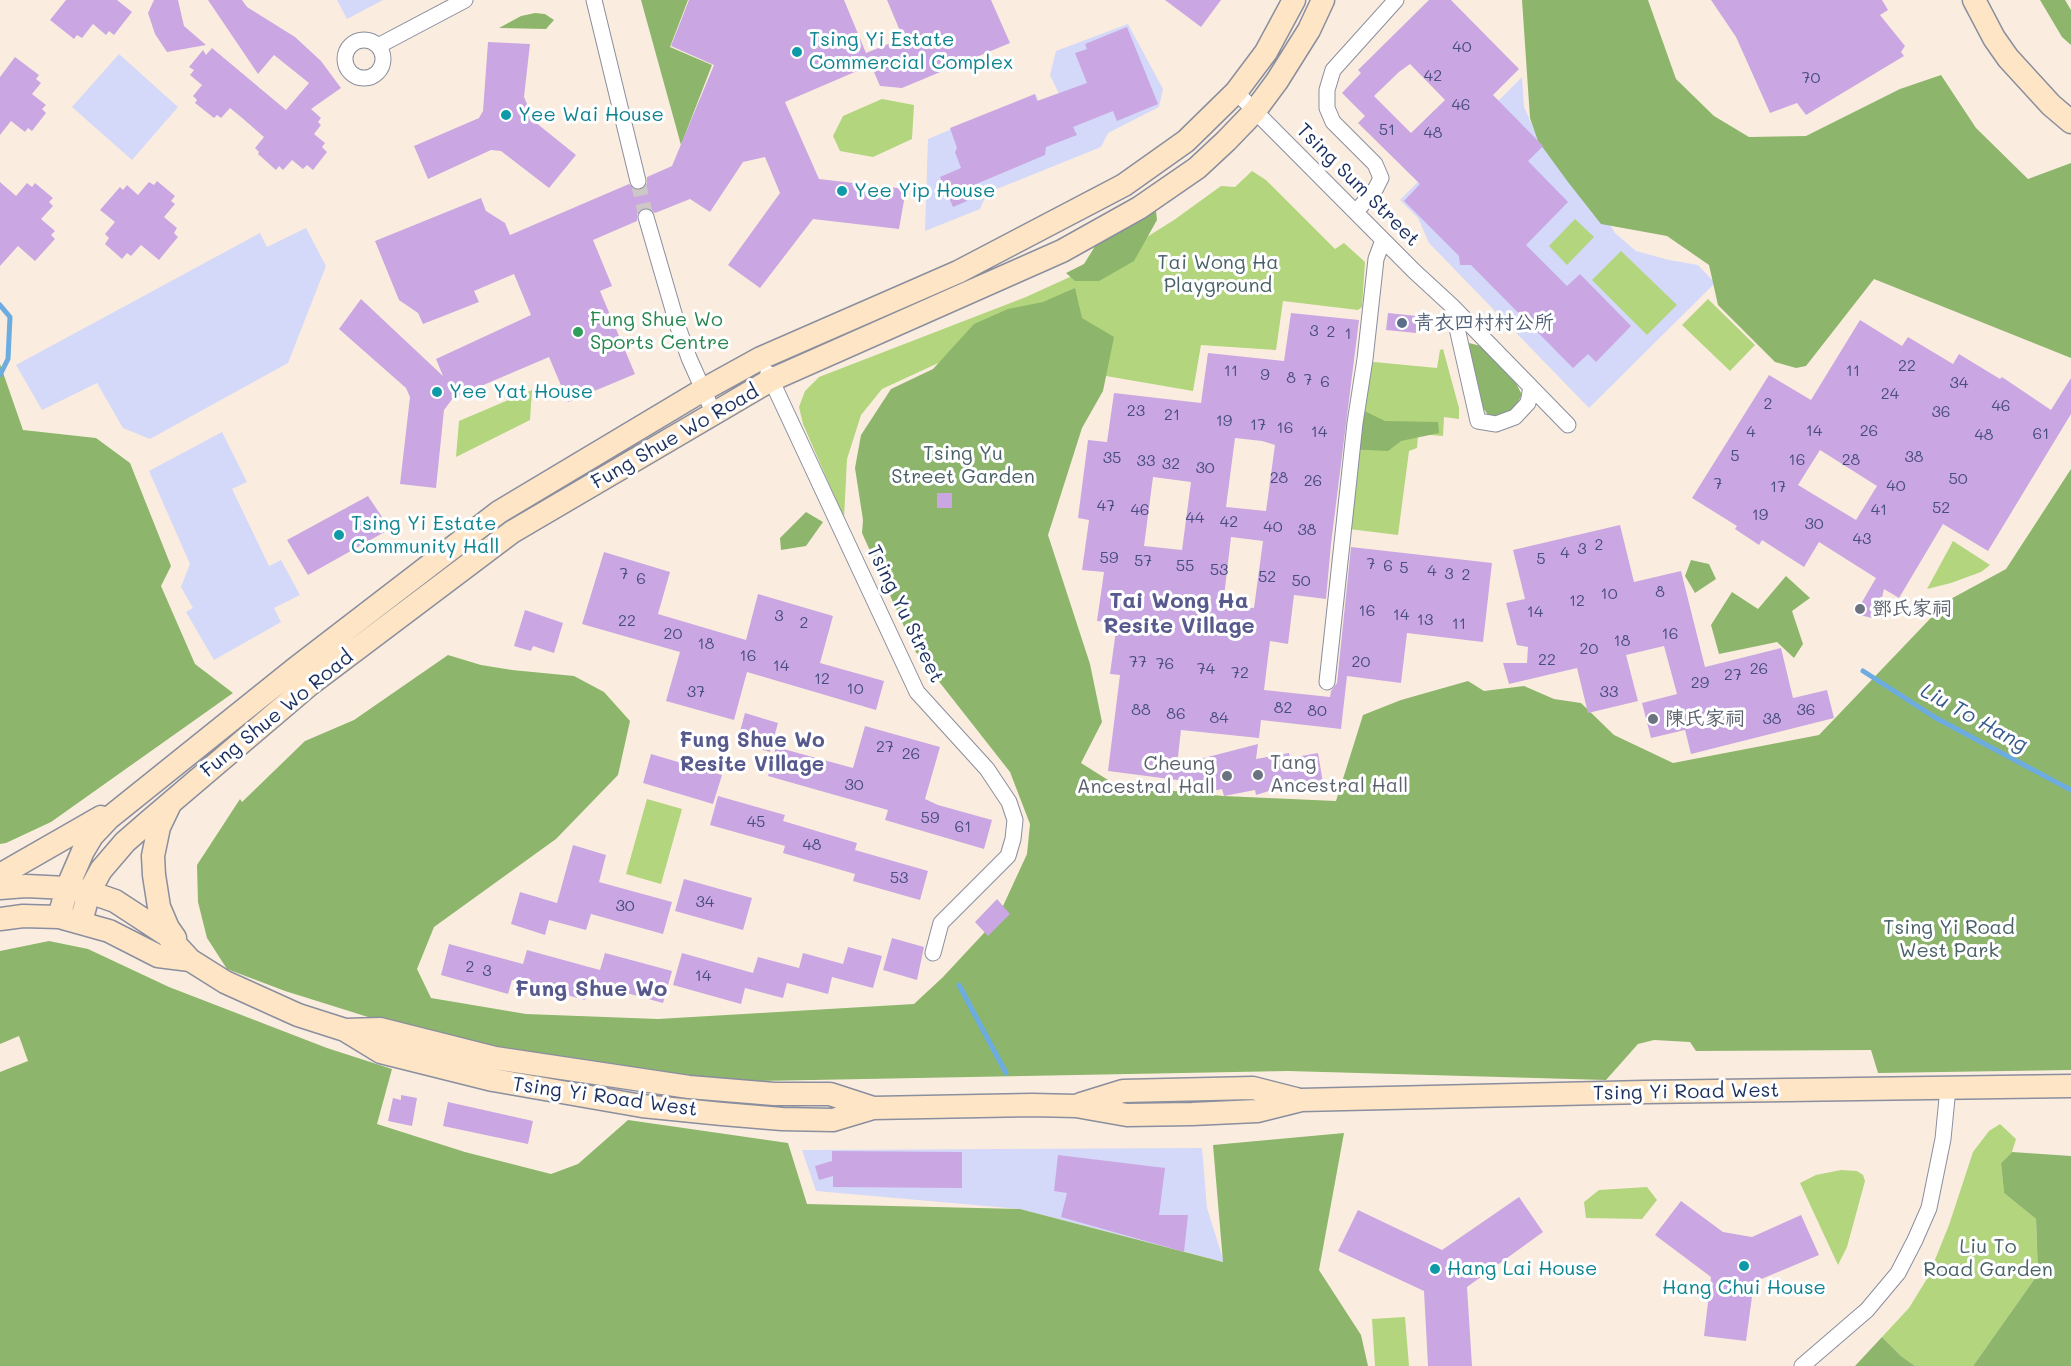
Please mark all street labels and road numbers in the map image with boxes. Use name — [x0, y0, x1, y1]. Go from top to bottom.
street label: Tsing Sum Street — [1291, 118, 1425, 252]
street label: Fung Shue Wo Road — [587, 379, 763, 495]
street label: Tsing Yu Street — [861, 541, 949, 687]
street label: Fung Shue Wo Road — [196, 645, 358, 783]
street label: Tsing Yi Road West — [511, 1072, 699, 1122]
street label: Tsing Yi Road West — [1593, 1078, 1779, 1106]

